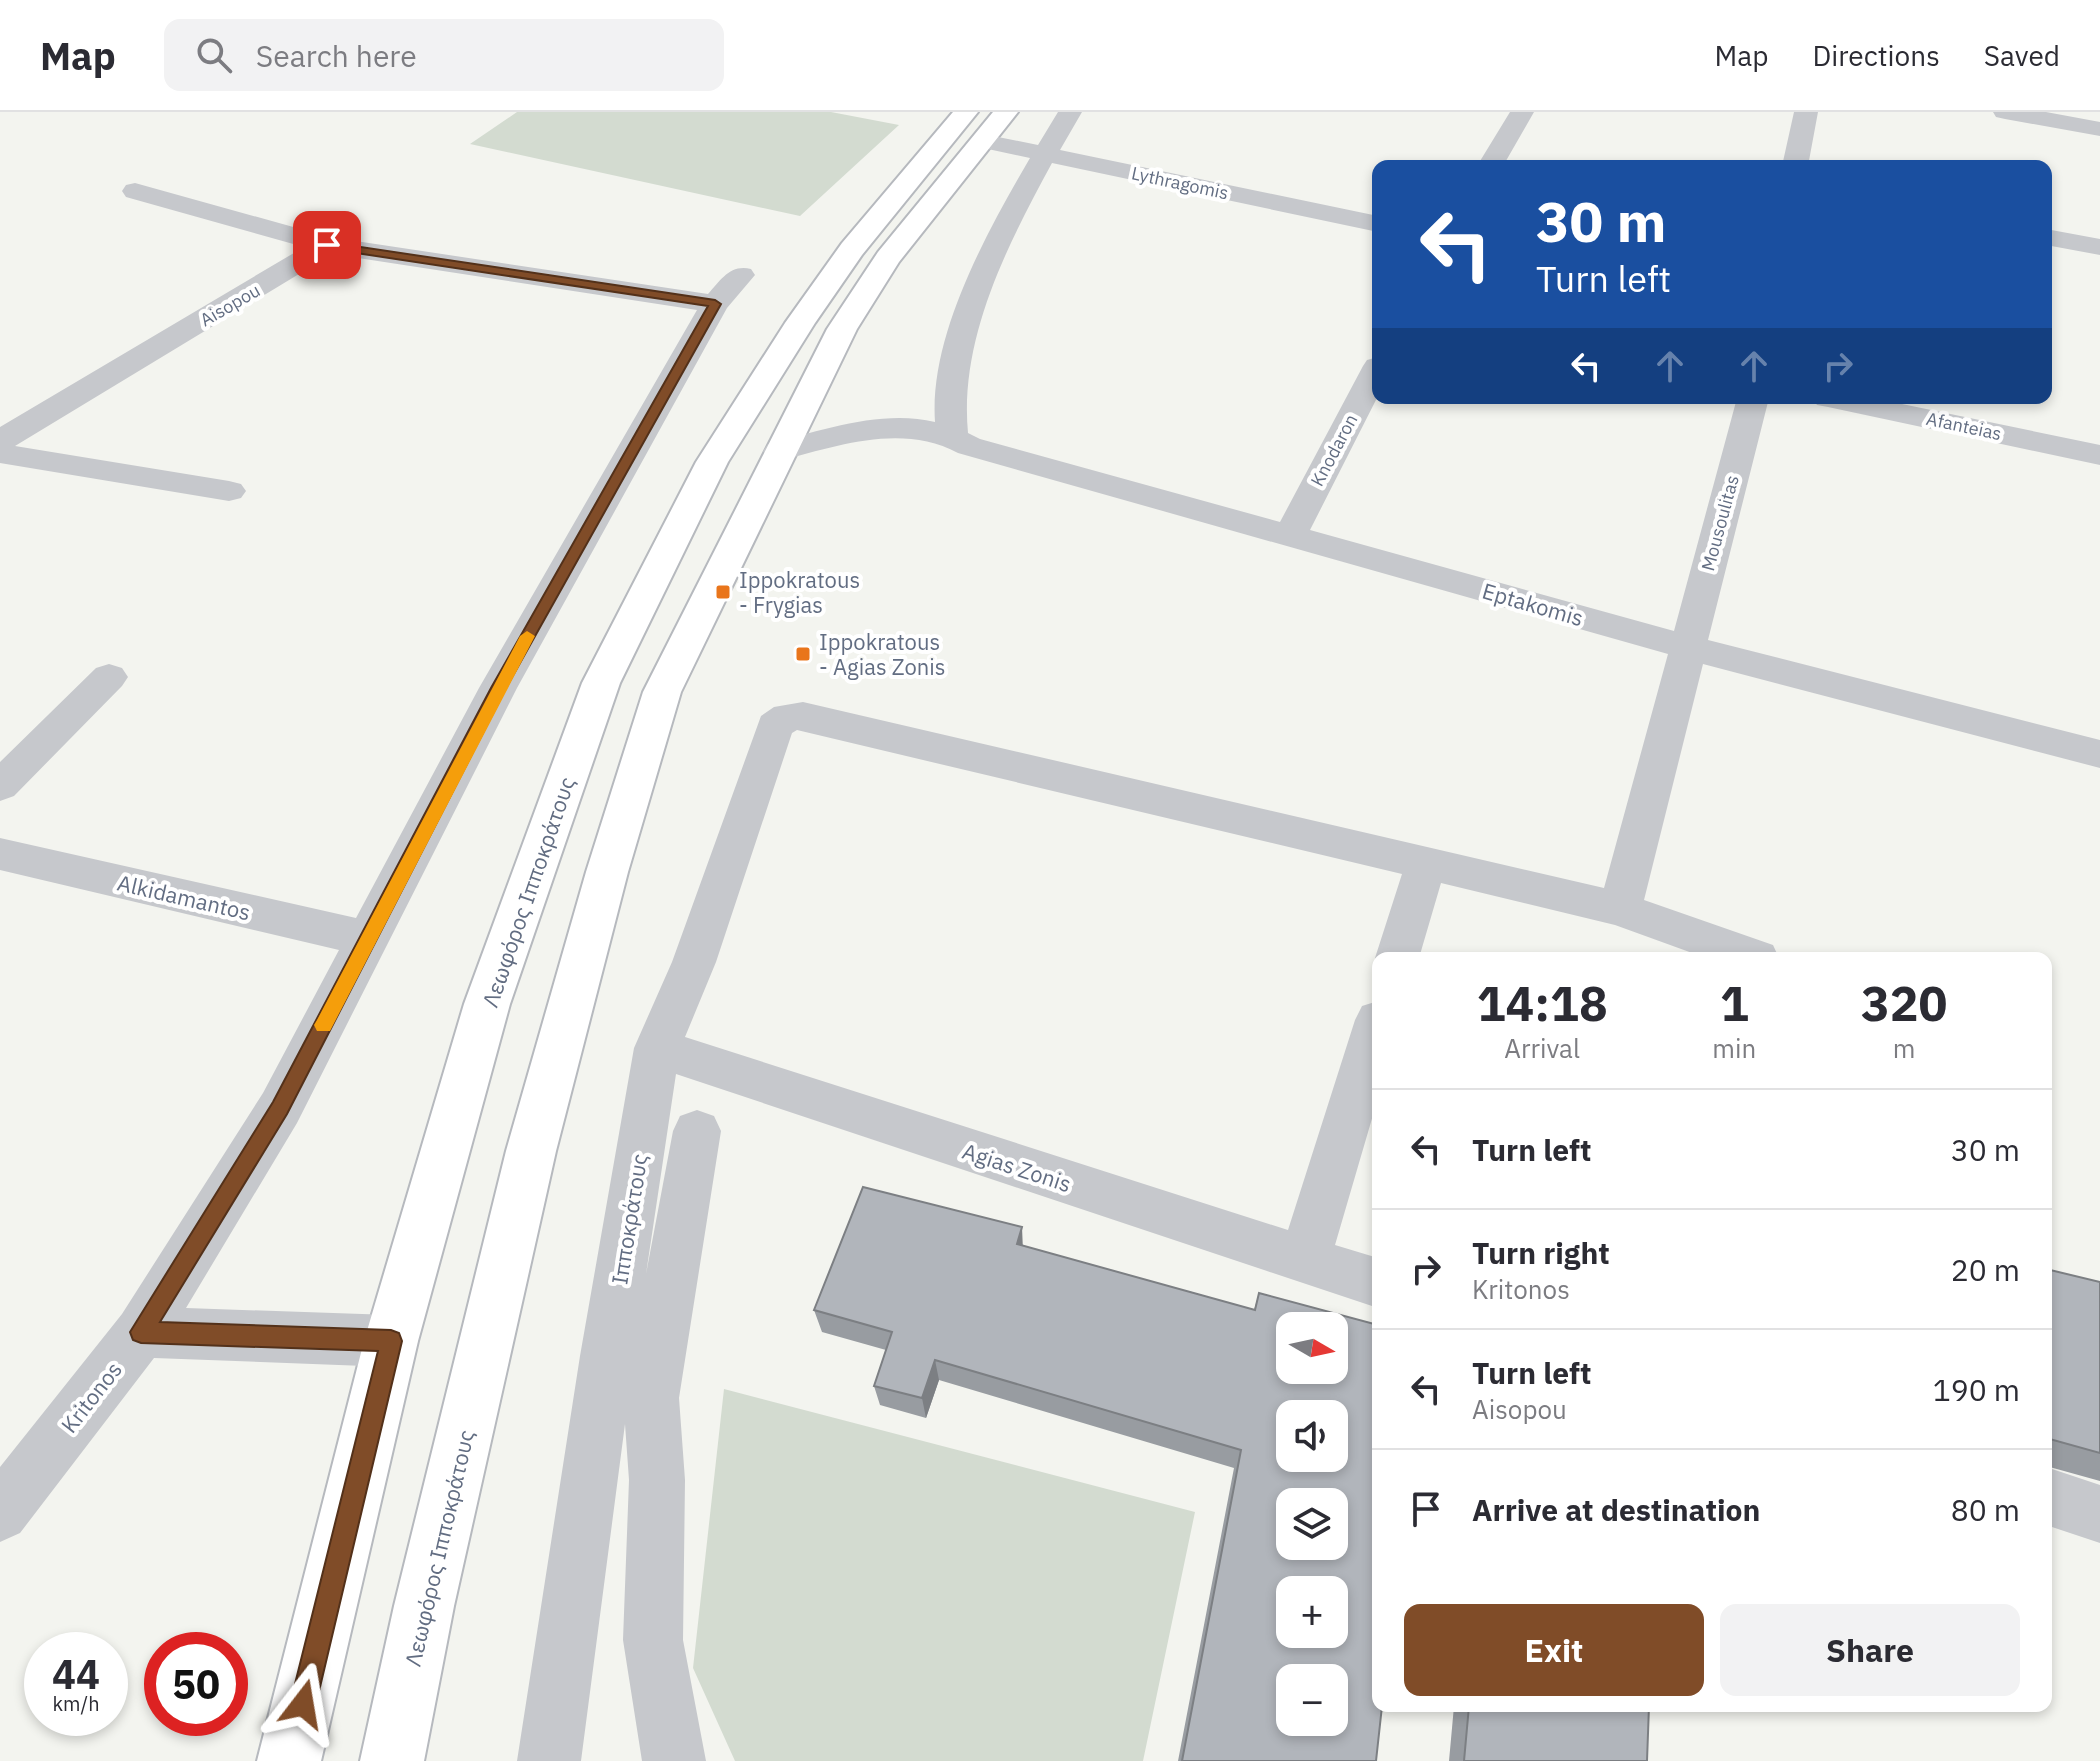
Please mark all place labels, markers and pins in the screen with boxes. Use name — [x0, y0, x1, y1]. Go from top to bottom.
pin — [293, 211, 361, 279]
place label: Ippokratous - Frygias — [739, 565, 860, 619]
marker: Ippokratous - Frygias — [714, 583, 732, 601]
place label: Ippokratous - Agias Zonis — [819, 627, 946, 681]
marker: Ippokratous - Agias Zonis — [794, 645, 812, 663]

